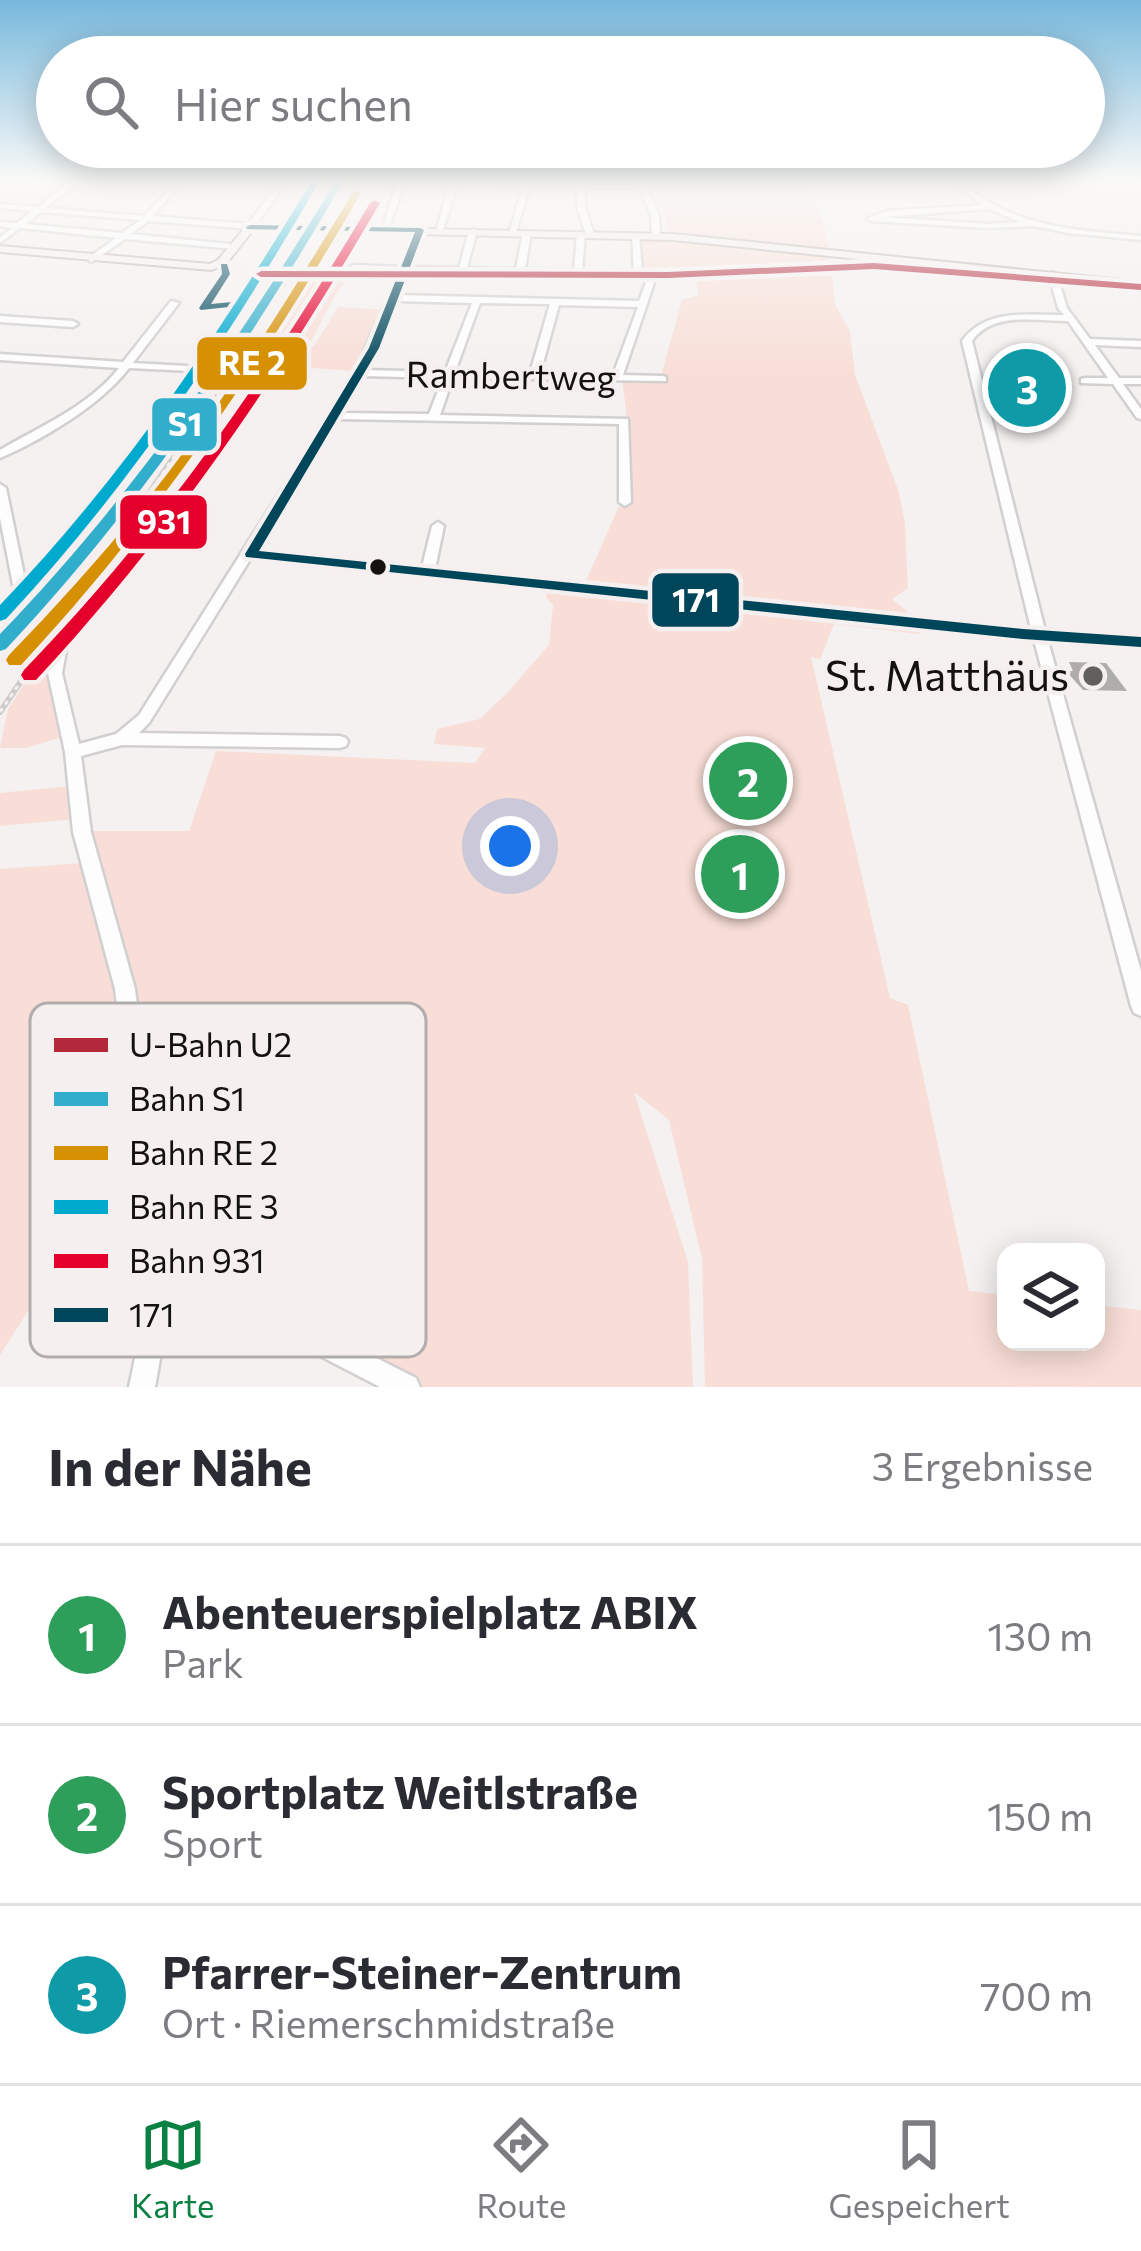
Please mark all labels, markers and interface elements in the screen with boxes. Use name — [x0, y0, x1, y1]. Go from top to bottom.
search box — [36, 36, 1105, 168]
icon: search — [78, 69, 144, 135]
text: Hier suchen — [174, 75, 413, 130]
line badge: RE 2 — [195, 335, 309, 392]
text: RE 2 — [218, 341, 286, 382]
pin: 3 — [988, 343, 1066, 433]
street label: Rambertweg — [405, 350, 617, 398]
line badge: S1 — [150, 396, 219, 453]
text: S1 — [168, 402, 202, 443]
line badge: 931 — [118, 493, 209, 551]
text: 931 — [137, 500, 191, 541]
unlabelled marker — [367, 556, 389, 578]
line badge: 171 — [650, 571, 741, 629]
text: 171 — [672, 578, 720, 619]
place label: St. Matthäus — [825, 648, 1069, 700]
marker: St. Matthäus — [1080, 663, 1106, 689]
pin: 2 — [709, 736, 787, 826]
your location — [480, 816, 540, 876]
pin: 1 — [701, 829, 779, 919]
legend — [30, 1003, 426, 1357]
text: U-Bahn U2 — [129, 1023, 292, 1064]
text: Bahn S1 — [129, 1077, 245, 1118]
text: Bahn RE 2 — [129, 1131, 278, 1172]
text: Bahn RE 3 — [129, 1185, 279, 1226]
text: Bahn 931 — [129, 1239, 265, 1280]
map controls — [997, 1243, 1105, 1351]
button: layers — [997, 1243, 1105, 1351]
text: 171 — [129, 1293, 175, 1334]
text: In der Nähe — [48, 1434, 312, 1497]
text: 3 Ergebnisse — [872, 1441, 1093, 1489]
text: Abenteuerspielplatz ABIX — [162, 1583, 698, 1638]
text: 1 — [78, 1611, 96, 1659]
text: 130 m — [987, 1611, 1093, 1659]
text: Park — [162, 1638, 244, 1686]
text: Sportplatz Weitlstraße — [162, 1763, 638, 1818]
text: 2 — [76, 1791, 98, 1839]
text: 150 m — [987, 1791, 1093, 1839]
text: Sport — [162, 1818, 263, 1866]
text: Pfarrer-Steiner-Zentrum — [162, 1943, 682, 1998]
text: 3 — [76, 1971, 98, 2019]
text: 700 m — [980, 1971, 1093, 2019]
text: Ort · Riemerschmidstraße — [162, 1998, 615, 2046]
tab: Karte — [131, 2112, 214, 2225]
tab: Route — [477, 2112, 566, 2225]
tab: Gespeichert — [829, 2112, 1010, 2225]

